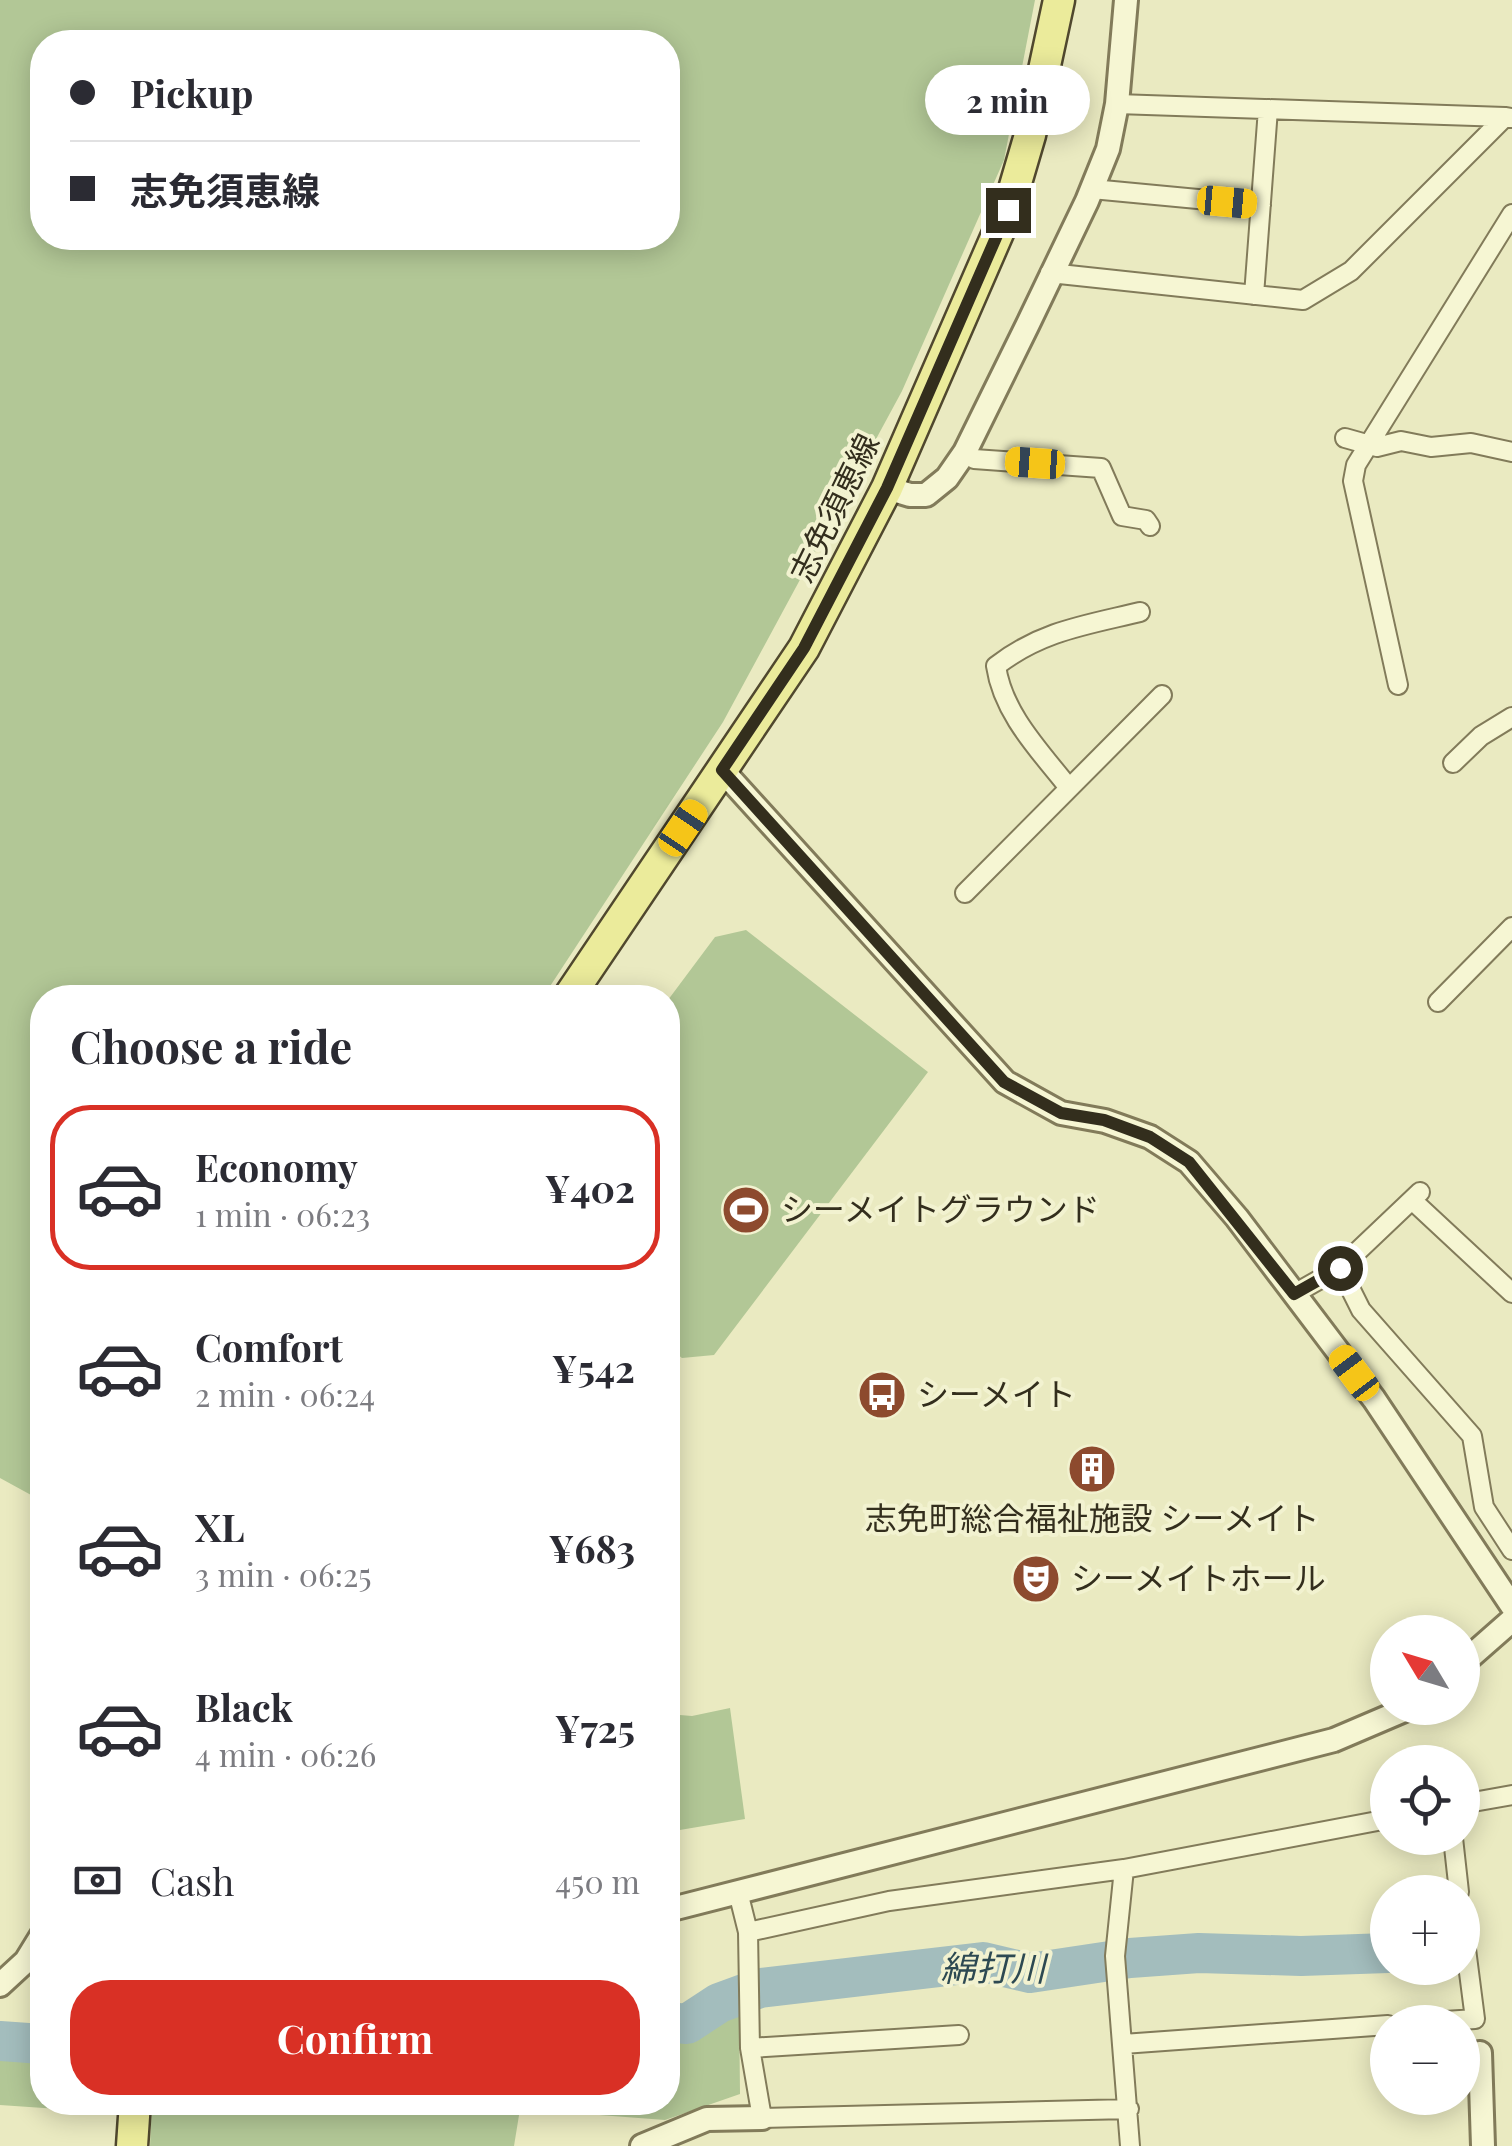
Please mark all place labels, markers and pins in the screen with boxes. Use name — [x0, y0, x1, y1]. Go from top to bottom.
sports icon: シーメイトグラウンド — [720, 1184, 772, 1236]
place label: シーメイトグラウンド — [781, 1186, 1100, 1229]
bus stop icon: シーメイト — [856, 1369, 908, 1421]
place label: シーメイト — [917, 1371, 1076, 1414]
building icon: 志免町総合福祉施設 シーメイト — [1066, 1443, 1118, 1495]
place label: 志免町総合福祉施設 シーメイト — [865, 1495, 1319, 1538]
theatre icon: シーメイトホール — [1010, 1553, 1062, 1605]
place label: シーメイトホール — [1071, 1555, 1326, 1598]

